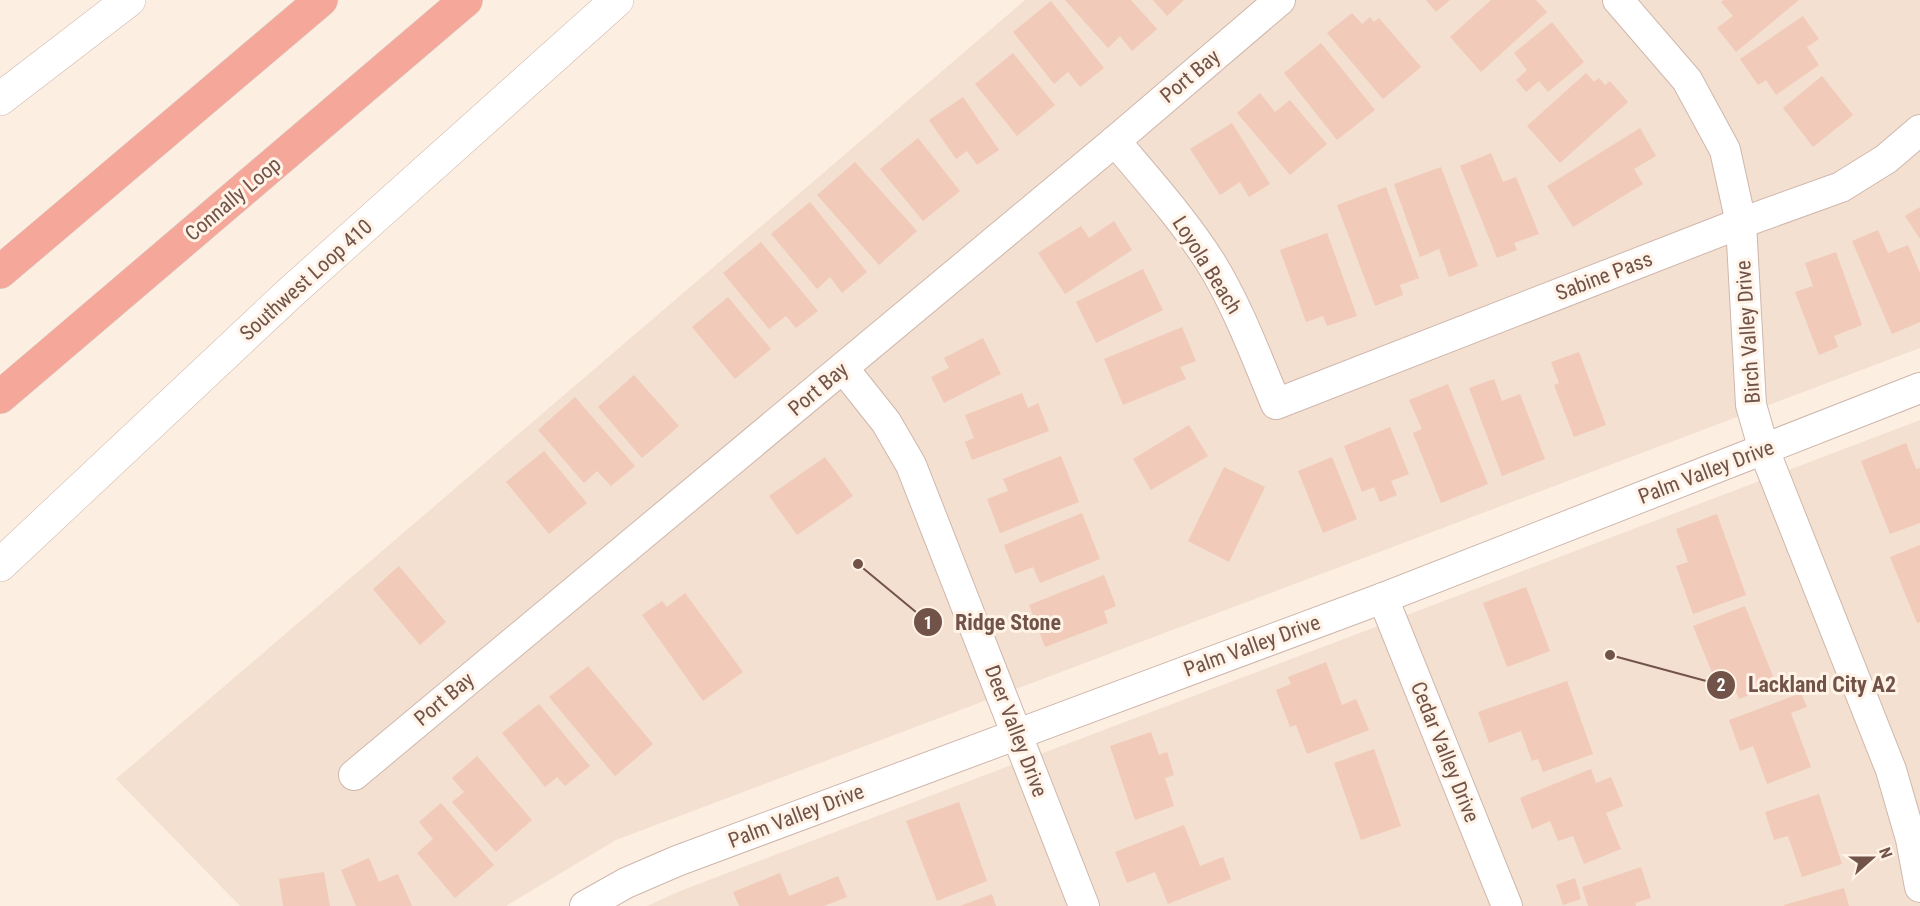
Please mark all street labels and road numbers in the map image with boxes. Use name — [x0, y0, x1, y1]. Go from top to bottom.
street label: Port Bay — [1155, 44, 1225, 108]
street label: Connally Loop — [180, 152, 286, 246]
street label: Loyola Beach — [1168, 212, 1246, 318]
street label: Southwest Loop 410 — [235, 214, 377, 346]
street label: Sabine Pass — [1552, 247, 1656, 305]
street label: Birch Valley Drive — [1731, 260, 1765, 404]
street label: Port Bay — [783, 357, 853, 421]
street label: Palm Valley Drive — [1635, 435, 1777, 509]
street label: Palm Valley Drive — [1181, 610, 1324, 682]
street label: Deer Valley Drive — [980, 662, 1052, 800]
street label: Port Bay — [409, 667, 479, 731]
street label: Cedar Valley Drive — [1406, 678, 1484, 826]
street label: Palm Valley Drive — [725, 779, 867, 853]

